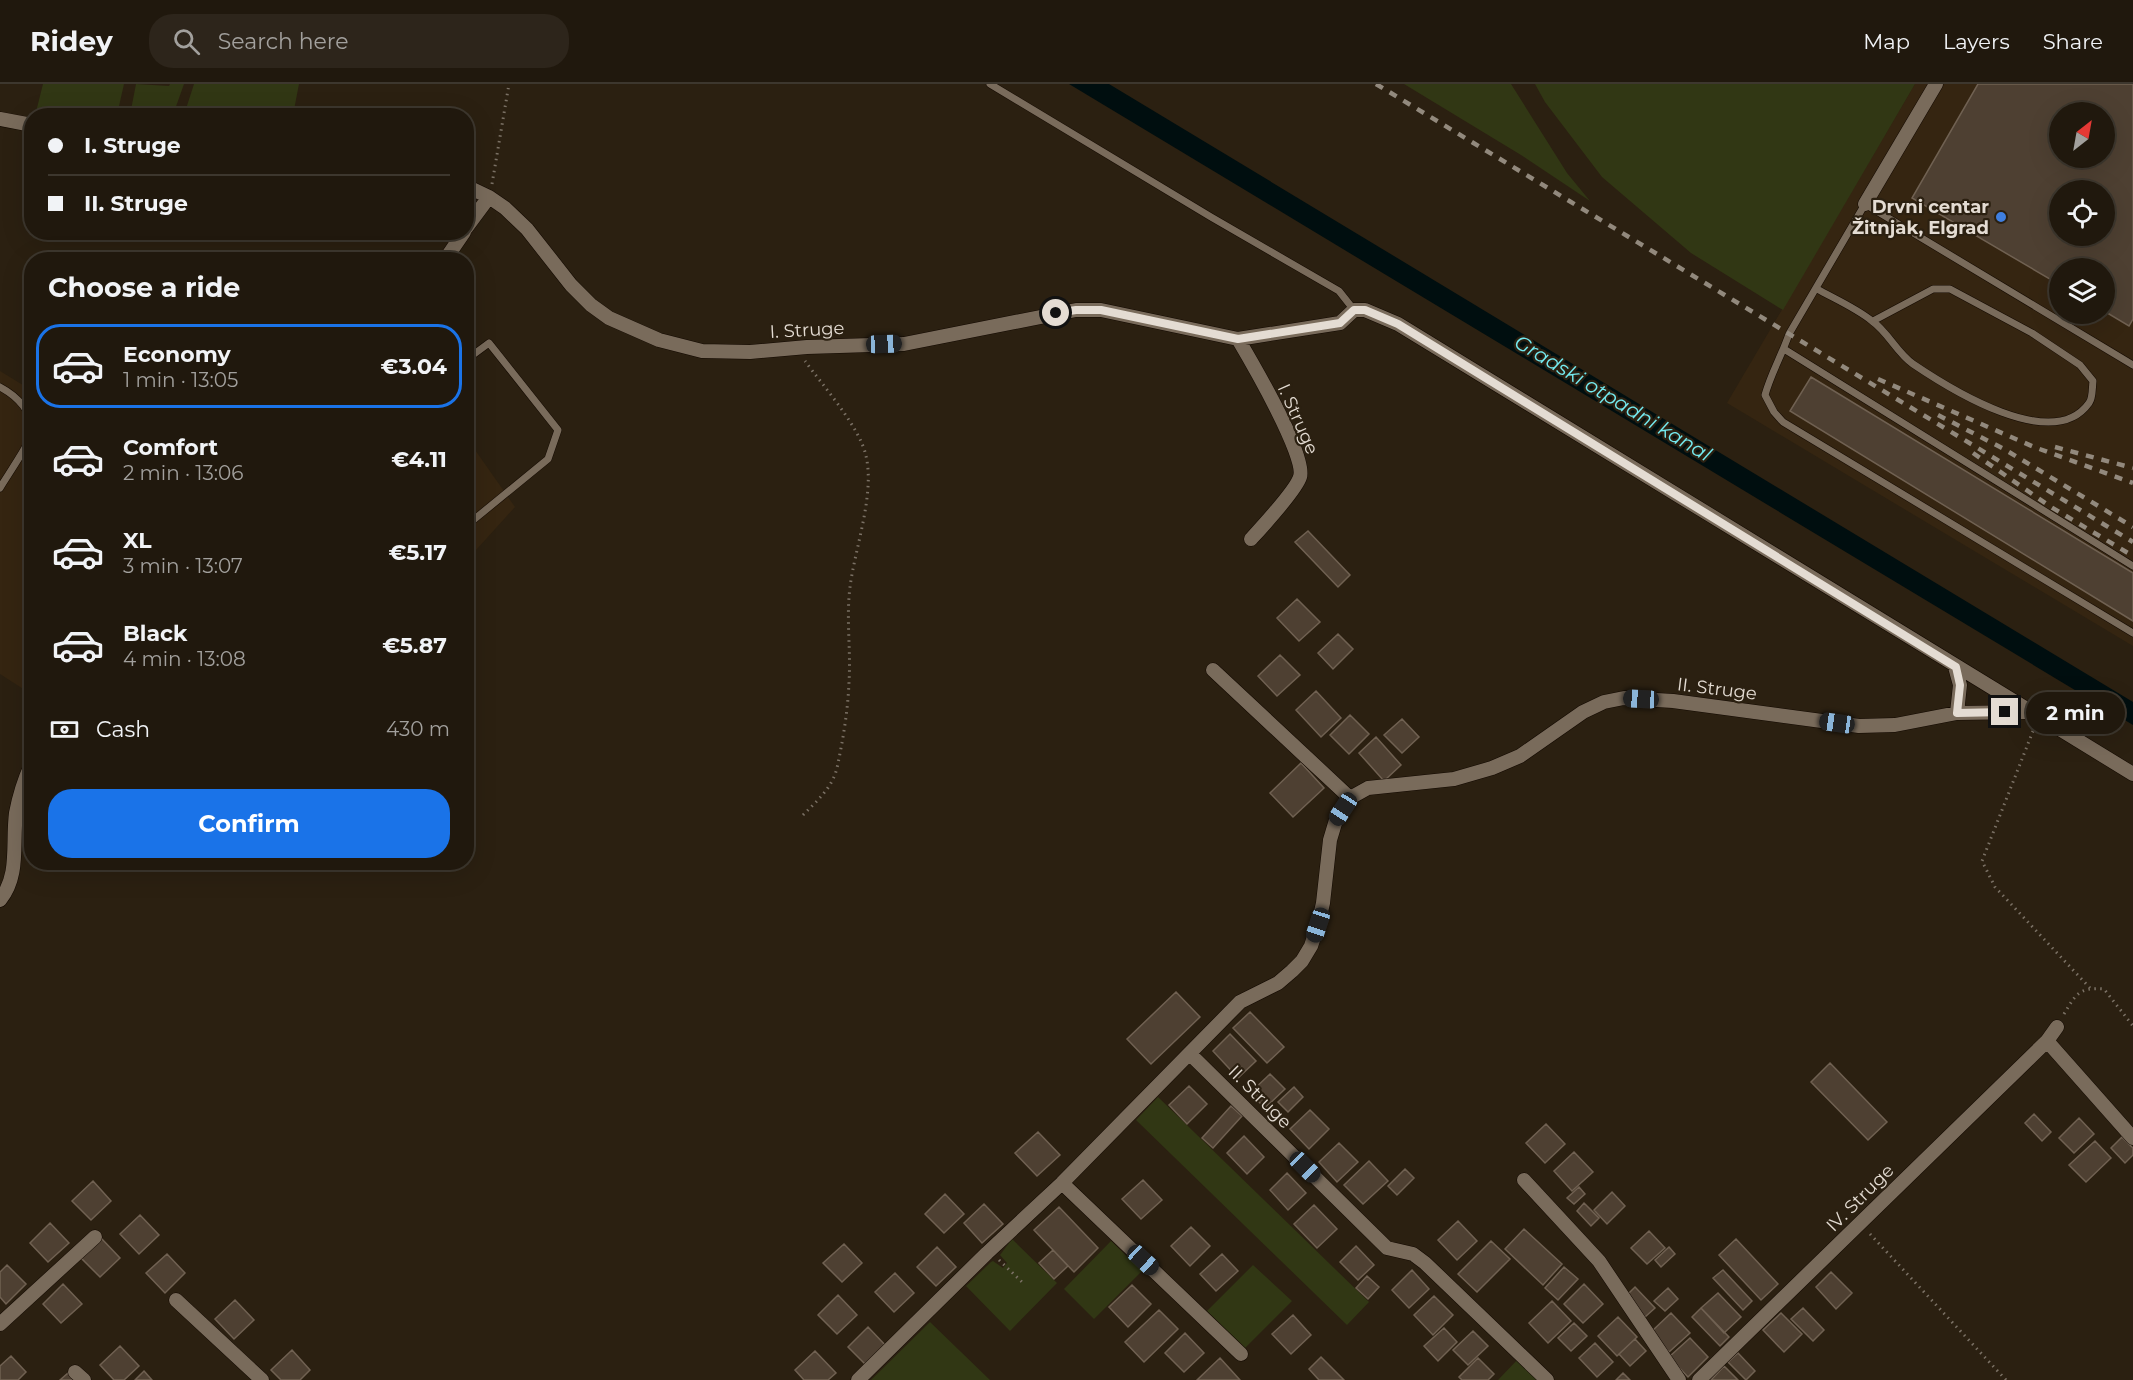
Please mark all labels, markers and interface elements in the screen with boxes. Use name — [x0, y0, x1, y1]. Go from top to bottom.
search box — [149, 14, 569, 68]
text: Ridey — [30, 24, 113, 58]
icon: search — [170, 25, 203, 58]
text: Search here — [218, 28, 349, 55]
text: Map — [1863, 29, 1910, 54]
text: Layers — [1943, 29, 2010, 54]
text: Share — [2043, 29, 2103, 54]
north arrow — [2049, 102, 2115, 168]
map controls — [2049, 102, 2115, 324]
text: I. Struge — [84, 132, 181, 159]
button: locate — [2049, 180, 2115, 246]
text: II. Struge — [84, 190, 188, 217]
place label: Drvni centar Žitnjak, Elgrad — [1852, 196, 1989, 239]
marker: Drvni centar Žitnjak, Elgrad — [1994, 210, 2008, 224]
button: layers — [2049, 258, 2115, 324]
text: Choose a ride — [48, 271, 240, 304]
route start — [1042, 299, 1069, 326]
street label: I. Struge — [769, 317, 845, 343]
water label: Gradski otpadni kanal — [1510, 330, 1716, 467]
car — [866, 334, 902, 354]
icon: car — [51, 339, 105, 393]
text: Economy — [123, 341, 231, 368]
text: €3.04 — [381, 353, 447, 380]
text: 1 min · 13:05 — [123, 368, 238, 392]
street label: I. Struge — [1273, 380, 1323, 458]
icon: car — [51, 432, 105, 486]
text: Comfort — [123, 434, 218, 461]
text: €4.11 — [391, 446, 447, 473]
text: 2 min · 13:06 — [123, 461, 243, 485]
icon: car — [51, 525, 105, 579]
text: XL — [123, 527, 152, 554]
text: €5.17 — [389, 539, 447, 566]
text: 3 min · 13:07 — [123, 554, 243, 578]
icon: car — [51, 618, 105, 672]
text: Black — [123, 620, 187, 647]
text: €5.87 — [382, 632, 447, 659]
text: 4 min · 13:08 — [123, 647, 246, 671]
street label: II. Struge — [1676, 673, 1758, 705]
car — [1623, 689, 1659, 709]
callout: 2 min — [2026, 691, 2125, 733]
route end — [1991, 698, 2018, 725]
text: 2 min — [2046, 701, 2105, 725]
car — [1818, 712, 1856, 734]
icon: cash — [48, 713, 81, 746]
text: Cash — [96, 716, 150, 743]
text: 430 m — [386, 717, 450, 741]
button: Confirm — [48, 789, 450, 858]
car — [1326, 789, 1360, 829]
car — [1304, 905, 1332, 945]
street label: II. Struge — [1224, 1061, 1296, 1133]
car — [1286, 1148, 1324, 1186]
street label: IV. Struge — [1822, 1160, 1898, 1236]
car — [1124, 1241, 1162, 1279]

